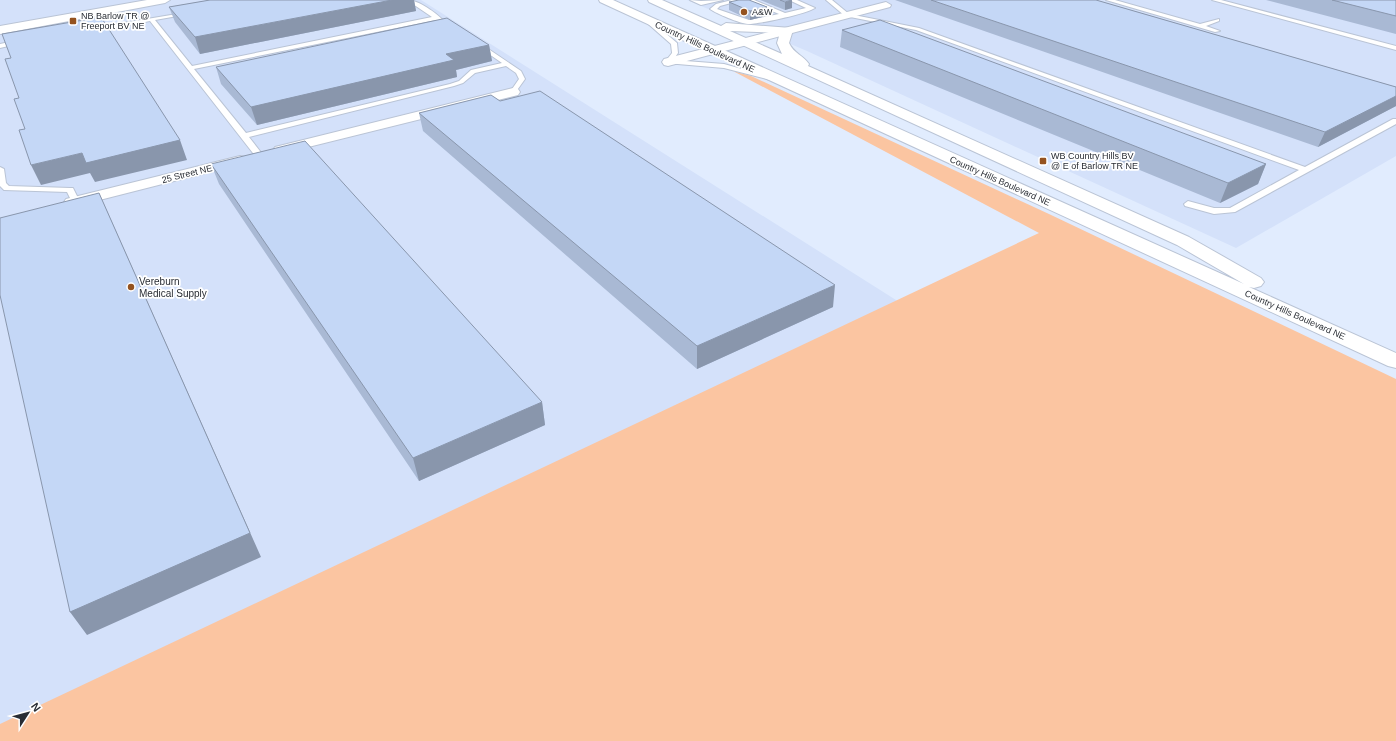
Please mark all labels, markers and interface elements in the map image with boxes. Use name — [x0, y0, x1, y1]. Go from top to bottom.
marker: A&W — [739, 7, 749, 17]
place label: A&W — [752, 7, 773, 17]
place label: NB Barlow TR @ Freeport BV NE — [81, 11, 149, 31]
marker: NB Barlow TR @ Freeport BV NE — [68, 16, 78, 26]
street label: Country Hills Boulevard NE — [653, 19, 757, 75]
place label: WB Country Hills BV @ E of Barlow TR NE — [1051, 151, 1138, 171]
street label: Country Hills Boulevard NE — [948, 154, 1052, 208]
marker: WB Country Hills BV @ E of Barlow TR NE — [1038, 156, 1048, 166]
street label: 25 Street NE — [161, 163, 213, 185]
place label: Vereburn Medical Supply — [139, 276, 207, 299]
marker: Vereburn Medical Supply — [126, 282, 136, 292]
street label: Country Hills Boulevard NE — [1243, 288, 1347, 342]
north arrow — [8, 693, 48, 733]
text: N — [29, 700, 43, 714]

